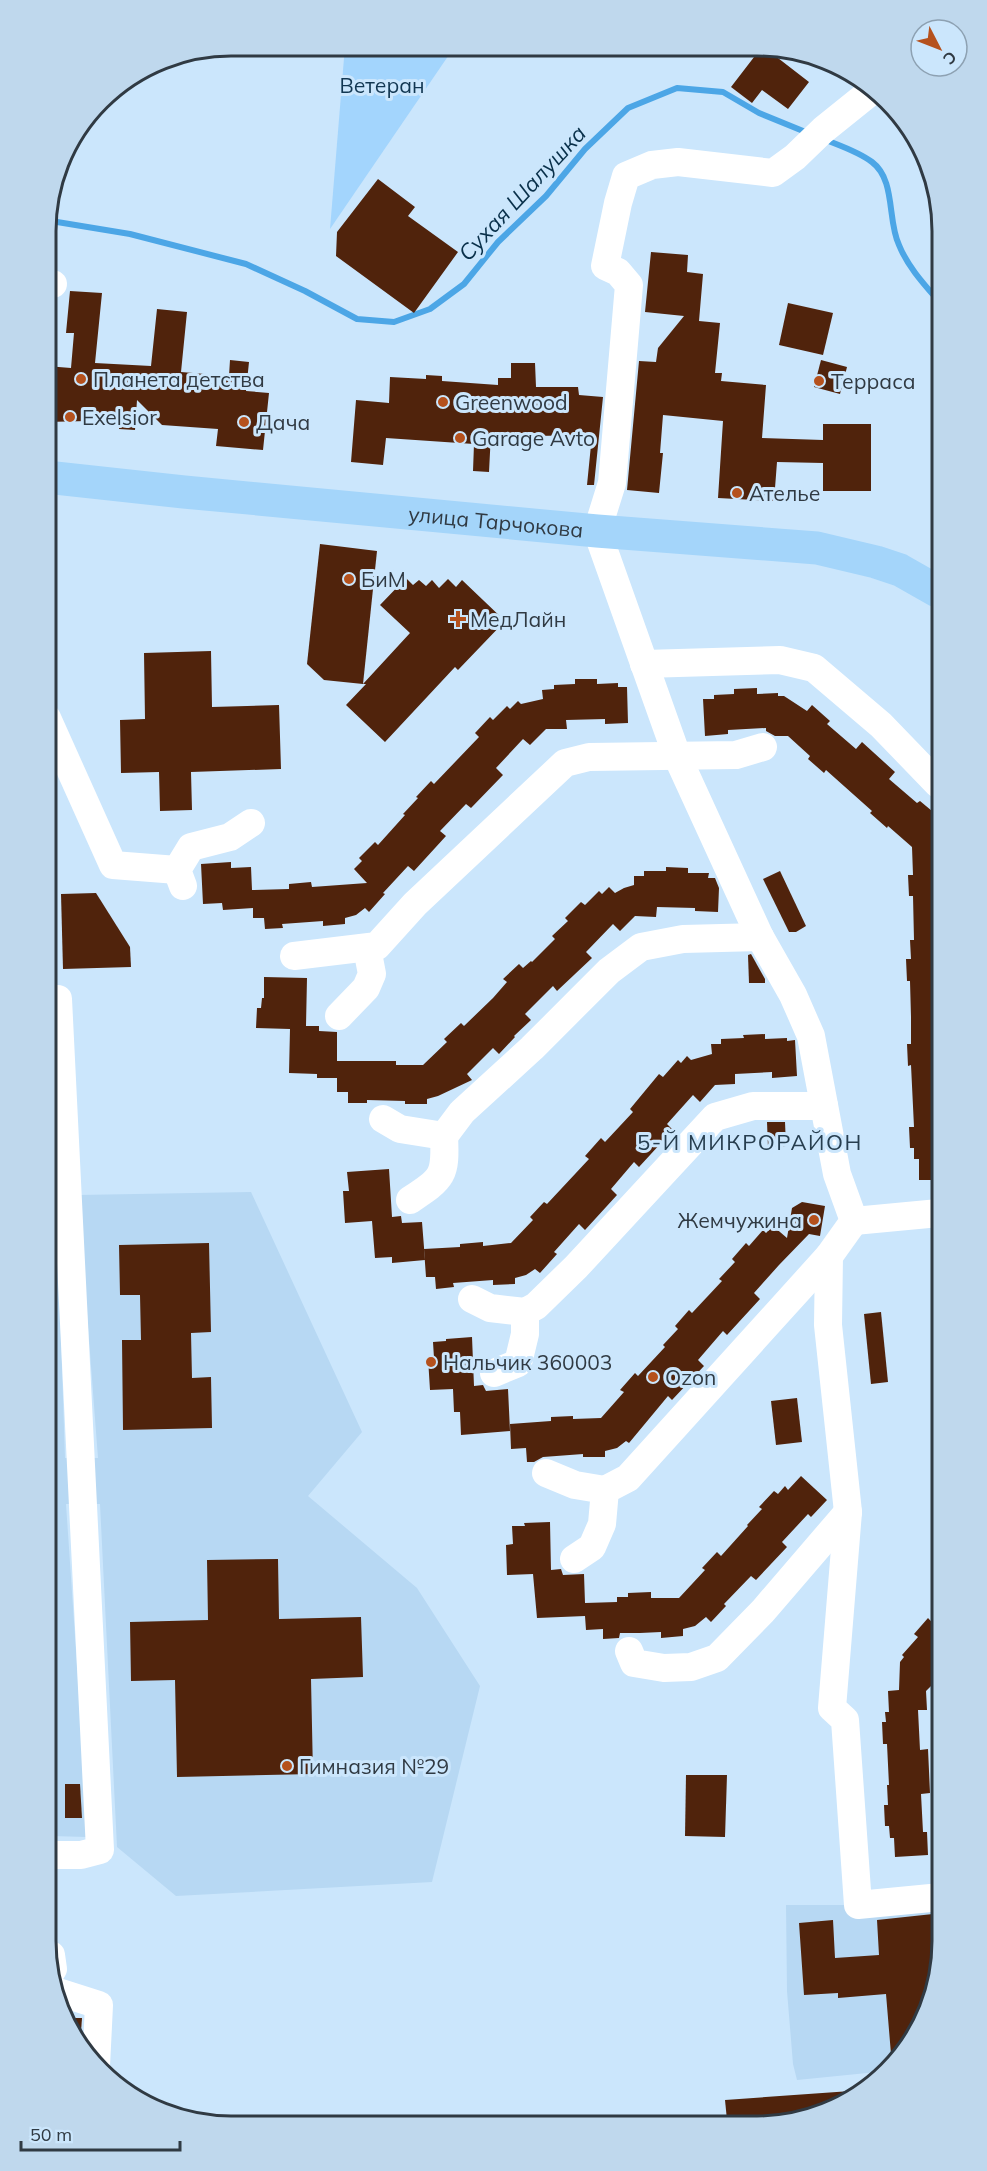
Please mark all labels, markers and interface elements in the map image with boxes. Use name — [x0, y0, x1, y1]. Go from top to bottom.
north arrow — [909, 18, 969, 78]
text: С — [939, 47, 961, 69]
park label: Ветеран — [339, 72, 425, 98]
water label: Сухая Шалушка — [452, 120, 592, 266]
place label: Планета детства — [93, 366, 265, 392]
place label: Терраса — [831, 368, 916, 394]
marker: Планета детства — [74, 372, 88, 386]
marker: Терраса — [812, 374, 826, 388]
place label: Greenwood — [455, 389, 568, 415]
marker: Greenwood — [436, 395, 450, 409]
place label: Exelsior — [82, 404, 157, 430]
place label: Дача — [256, 409, 310, 435]
marker: Exelsior — [63, 410, 77, 424]
marker: Дача — [237, 415, 251, 429]
place label: Garage Avto — [472, 425, 595, 451]
marker: Garage Avto — [453, 431, 467, 445]
place label: Ателье — [749, 480, 820, 506]
marker: Ателье — [730, 486, 744, 500]
street label: улица Тарчокова — [407, 500, 584, 543]
place label: БиМ — [361, 566, 406, 592]
marker: БиМ — [342, 572, 356, 586]
place label: МедЛайн — [470, 606, 566, 632]
marker: МедЛайн — [451, 612, 465, 626]
district label: 5-Й МИКРОРАЙОН — [637, 1128, 863, 1156]
place label: Жемчужина — [677, 1207, 802, 1233]
marker: Жемчужина — [807, 1213, 821, 1227]
place label: Нальчик 360003 — [443, 1349, 612, 1375]
marker: Нальчик 360003 — [424, 1355, 438, 1369]
place label: Ozon — [665, 1364, 716, 1390]
marker: Ozon — [646, 1370, 660, 1384]
place label: Гимназия №29 — [299, 1753, 449, 1779]
marker: Гимназия №29 — [280, 1759, 294, 1773]
scale bar — [21, 2114, 180, 2152]
text: 50 m — [30, 2123, 72, 2146]

